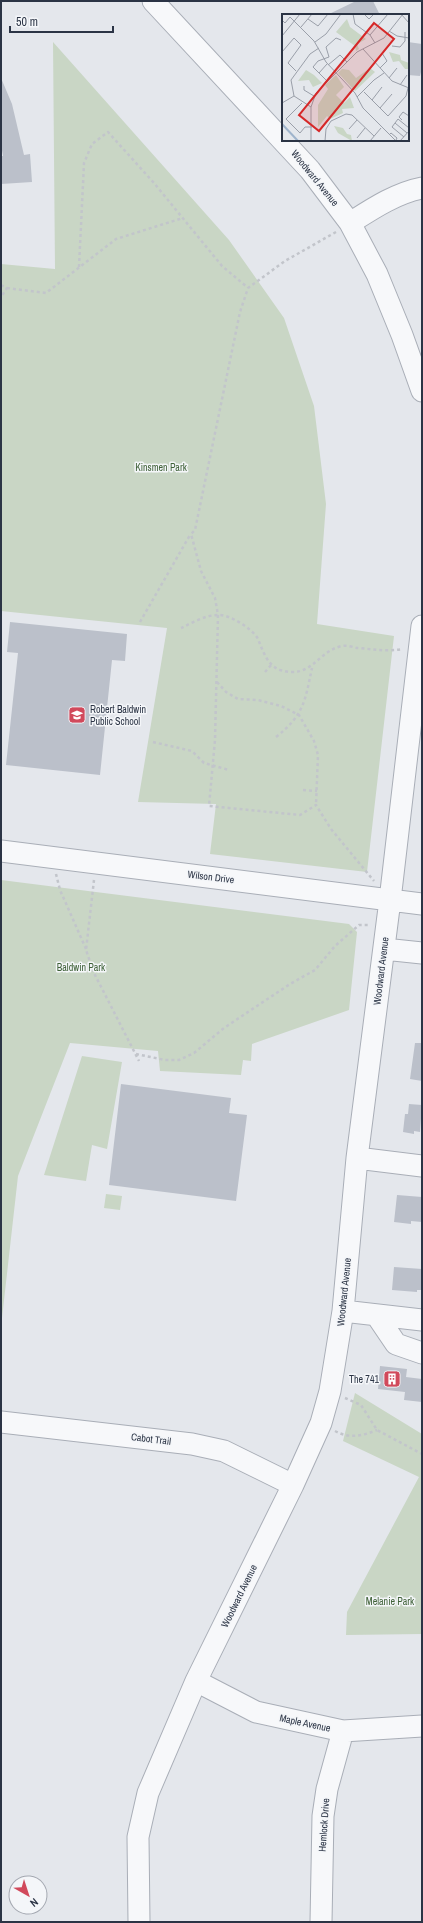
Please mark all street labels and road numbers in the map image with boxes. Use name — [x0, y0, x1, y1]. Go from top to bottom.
street label: Woodward Avenue — [288, 147, 342, 209]
street label: Wilson Drive — [187, 868, 236, 886]
street label: Woodward Avenue — [370, 936, 392, 1006]
street label: Woodward Avenue — [334, 1257, 354, 1327]
street label: Cabot Trail — [130, 1430, 172, 1448]
street label: Woodward Avenue — [218, 1562, 260, 1630]
street label: Maple Avenue — [278, 1711, 332, 1735]
street label: Hemlock Drive — [316, 1797, 332, 1852]

